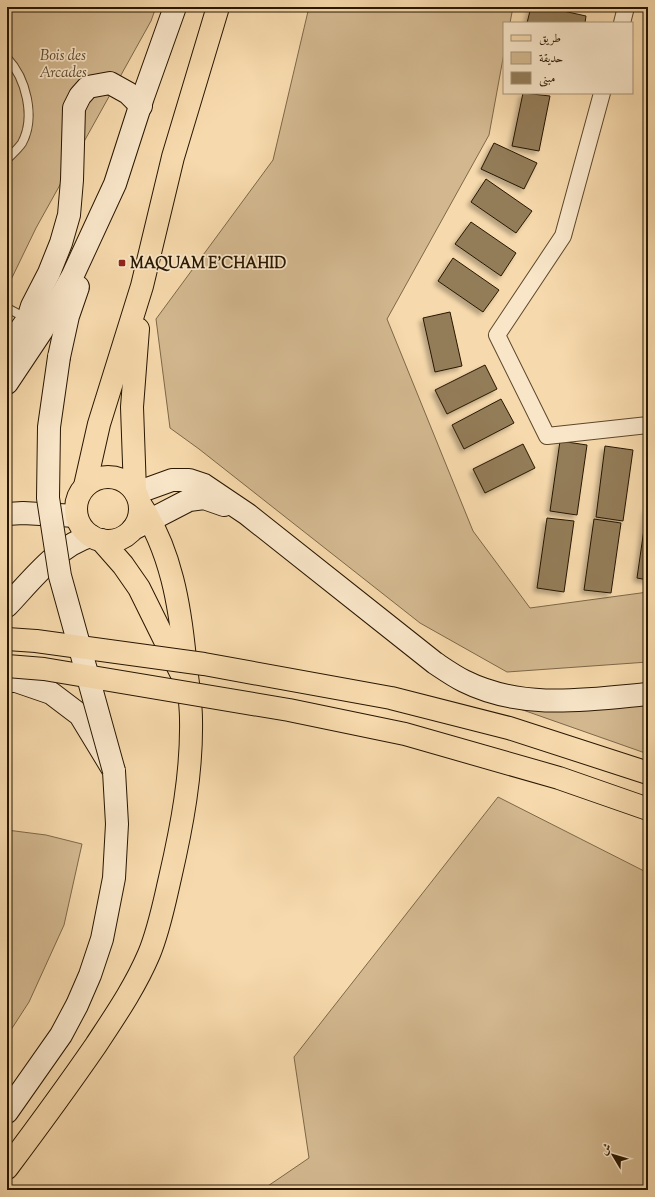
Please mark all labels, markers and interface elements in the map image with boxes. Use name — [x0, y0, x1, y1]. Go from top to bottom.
legend — [503, 22, 633, 94]
text: طريق — [539, 30, 561, 48]
park label: Bois des Arcades — [39, 46, 87, 84]
text: حديقة — [539, 50, 563, 68]
text: مبنى — [539, 70, 555, 88]
place label: MAQUAM E'CHAHID — [130, 254, 286, 275]
marker: MAQUAM E'CHAHID — [117, 258, 127, 268]
north arrow — [593, 1135, 633, 1175]
text: ش — [596, 1140, 616, 1159]

